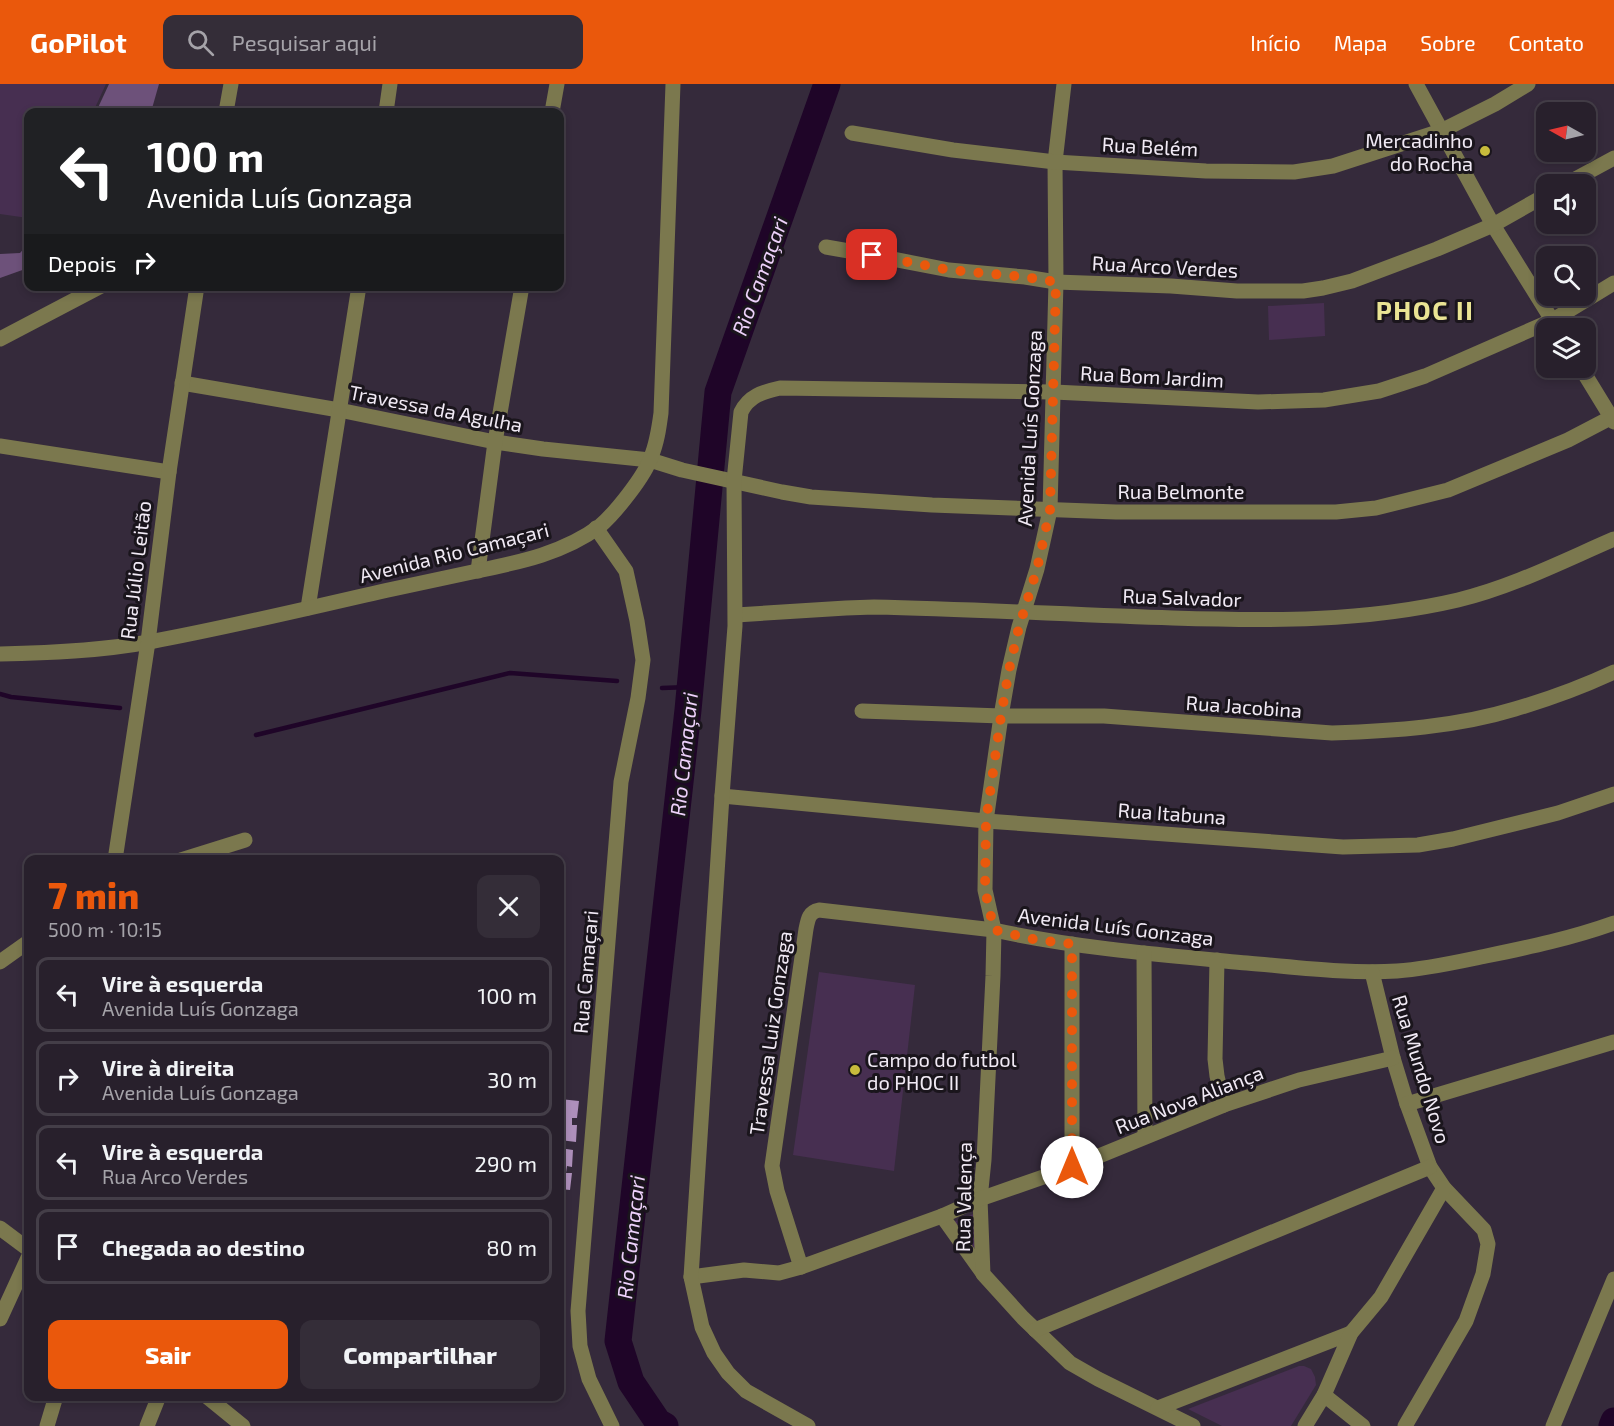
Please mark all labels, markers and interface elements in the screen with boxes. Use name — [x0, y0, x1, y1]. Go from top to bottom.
search box — [163, 15, 583, 69]
text: GoPilot — [30, 25, 127, 59]
icon: search — [184, 26, 217, 59]
text: Pesquisar aqui — [232, 29, 377, 55]
text: Início — [1250, 30, 1301, 55]
text: Mapa — [1334, 30, 1387, 55]
text: Sobre — [1420, 30, 1475, 55]
text: Contato — [1508, 30, 1584, 55]
north arrow — [1536, 102, 1596, 162]
map controls — [1536, 102, 1596, 378]
place label: Mercadinho do Rocha — [1365, 128, 1473, 175]
text: 100 m — [147, 130, 264, 180]
street label: Rua Belém — [1101, 131, 1199, 161]
icon: left — [48, 132, 126, 210]
marker: Mercadinho do Rocha — [1478, 144, 1492, 158]
button: sound — [1536, 174, 1596, 234]
text: Avenida Luís Gonzaga — [147, 181, 413, 213]
water label: Rio Camaçari — [726, 213, 794, 339]
pin — [846, 229, 897, 280]
icon: arrive — [855, 238, 888, 271]
icon: right — [128, 246, 161, 279]
button: search — [1536, 246, 1596, 306]
text: Depois — [48, 250, 116, 276]
street label: Rua Arco Verdes — [1091, 250, 1239, 282]
district label: PHOC II — [1376, 294, 1474, 325]
button: layers — [1536, 318, 1596, 378]
street label: Avenida Luís Gonzaga — [1012, 329, 1046, 527]
street label: Rua Bom Jardim — [1079, 360, 1225, 392]
street label: Travessa da Agulha — [347, 379, 525, 437]
street label: Rua Belmonte — [1117, 479, 1245, 503]
street label: Rua Júlio Leitão — [115, 499, 155, 641]
street label: Avenida Rio Camaçari — [357, 517, 552, 588]
street label: Rua Salvador — [1122, 583, 1242, 611]
street label: Rua Jacobina — [1185, 690, 1303, 722]
water label: Rio Camaçari — [664, 691, 704, 817]
street label: Rua Itabuna — [1117, 797, 1227, 829]
text: 7 min — [48, 873, 139, 916]
button: close — [477, 875, 540, 938]
street label: Avenida Luís Gonzaga — [1017, 902, 1215, 950]
street label: Rua Camaçari — [568, 909, 603, 1035]
text: 500 m · 10:15 — [48, 917, 162, 941]
street label: Travessa Luiz Gonzaga — [744, 929, 796, 1137]
text: Vire à esquerda — [102, 970, 263, 996]
icon: left — [51, 978, 84, 1011]
text: 100 m — [478, 982, 537, 1008]
street label: Rua Mundo Novo — [1388, 992, 1456, 1146]
text: Avenida Luís Gonzaga — [102, 996, 299, 1020]
place label: Campo do futbol do PHOC II — [867, 1047, 1017, 1094]
text: Vire à direita — [102, 1054, 234, 1080]
street label: Rua Nova Aliança — [1112, 1060, 1267, 1139]
icon: right — [51, 1062, 84, 1095]
marker: Campo do futbol do PHOC II — [848, 1063, 862, 1077]
text: 30 m — [487, 1066, 537, 1092]
text: Avenida Luís Gonzaga — [102, 1080, 299, 1104]
position arrow — [1040, 1135, 1104, 1199]
text: Vire à esquerda — [102, 1138, 263, 1164]
street label: Rua Valença — [950, 1142, 977, 1252]
icon: left — [51, 1146, 84, 1179]
text: 290 m — [475, 1150, 537, 1176]
text: Rua Arco Verdes — [102, 1164, 248, 1188]
water label: Rio Camaçari — [611, 1174, 651, 1300]
icon: arrive — [51, 1230, 84, 1263]
text: Chegada ao destino — [102, 1234, 305, 1260]
text: 80 m — [486, 1234, 537, 1260]
button: Sair — [48, 1320, 288, 1389]
button: Compartilhar — [300, 1320, 540, 1389]

